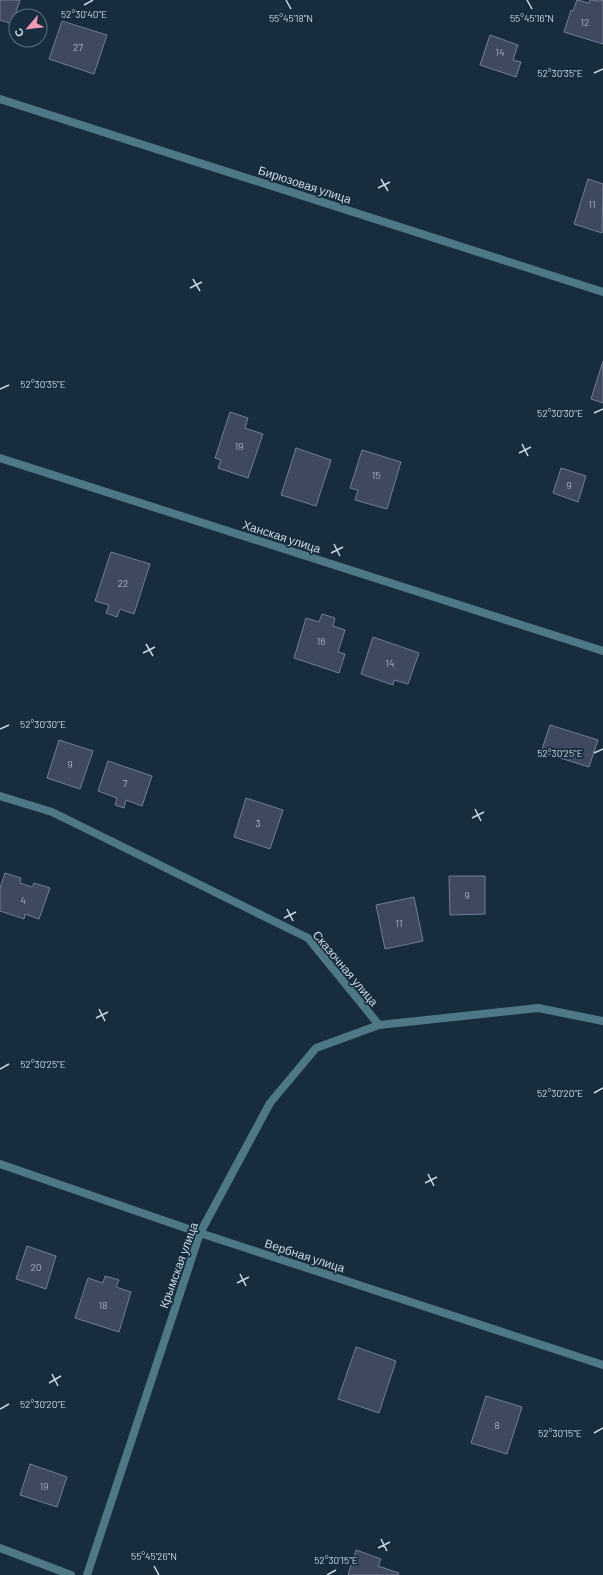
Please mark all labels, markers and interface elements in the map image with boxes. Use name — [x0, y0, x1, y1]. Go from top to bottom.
north arrow — [8, 8, 48, 48]
text: 52°30'40"E — [61, 8, 107, 20]
text: 55°45'18"N — [269, 12, 313, 24]
text: 55°45'16"N — [510, 12, 554, 24]
house number: 12 — [581, 16, 589, 28]
text: С — [11, 26, 26, 39]
house number: 27 — [73, 41, 83, 53]
house number: 14 — [495, 46, 505, 58]
text: 52°30'35"E — [537, 67, 583, 79]
street label: Бирюзовая улица — [256, 162, 354, 207]
house number: 11 — [588, 198, 596, 210]
text: 52°30'35"E — [20, 378, 66, 390]
text: 52°30'30"E — [537, 407, 583, 419]
house number: 19 — [235, 440, 243, 452]
house number: 15 — [372, 469, 380, 481]
house number: 9 — [566, 479, 572, 491]
street label: Ханская улица — [241, 517, 323, 556]
house number: 22 — [118, 577, 128, 589]
house number: 16 — [317, 635, 325, 647]
house number: 14 — [385, 657, 395, 669]
text: 52°30'30"E — [20, 718, 66, 730]
text: 52°30'25"E — [537, 747, 583, 759]
house number: 9 — [67, 758, 73, 770]
house number: 7 — [123, 777, 128, 789]
house number: 3 — [255, 817, 261, 829]
house number: 9 — [464, 889, 470, 901]
house number: 4 — [20, 894, 26, 906]
house number: 11 — [395, 917, 403, 929]
street label: Сказочная улица — [310, 928, 382, 1009]
text: 52°30'25"E — [20, 1058, 66, 1070]
text: 52°30'20"E — [537, 1087, 583, 1099]
street label: Крымская улица — [156, 1220, 201, 1310]
street label: Вербная улица — [263, 1235, 347, 1276]
house number: 20 — [30, 1261, 42, 1273]
house number: 18 — [99, 1299, 107, 1311]
text: 52°30'20"E — [20, 1398, 66, 1410]
house number: 8 — [494, 1419, 500, 1431]
text: 52°30'15"E — [538, 1427, 582, 1439]
house number: 19 — [40, 1480, 48, 1492]
text: 55°45'26"N — [131, 1550, 177, 1562]
text: 52°30'15"E — [314, 1554, 358, 1566]

